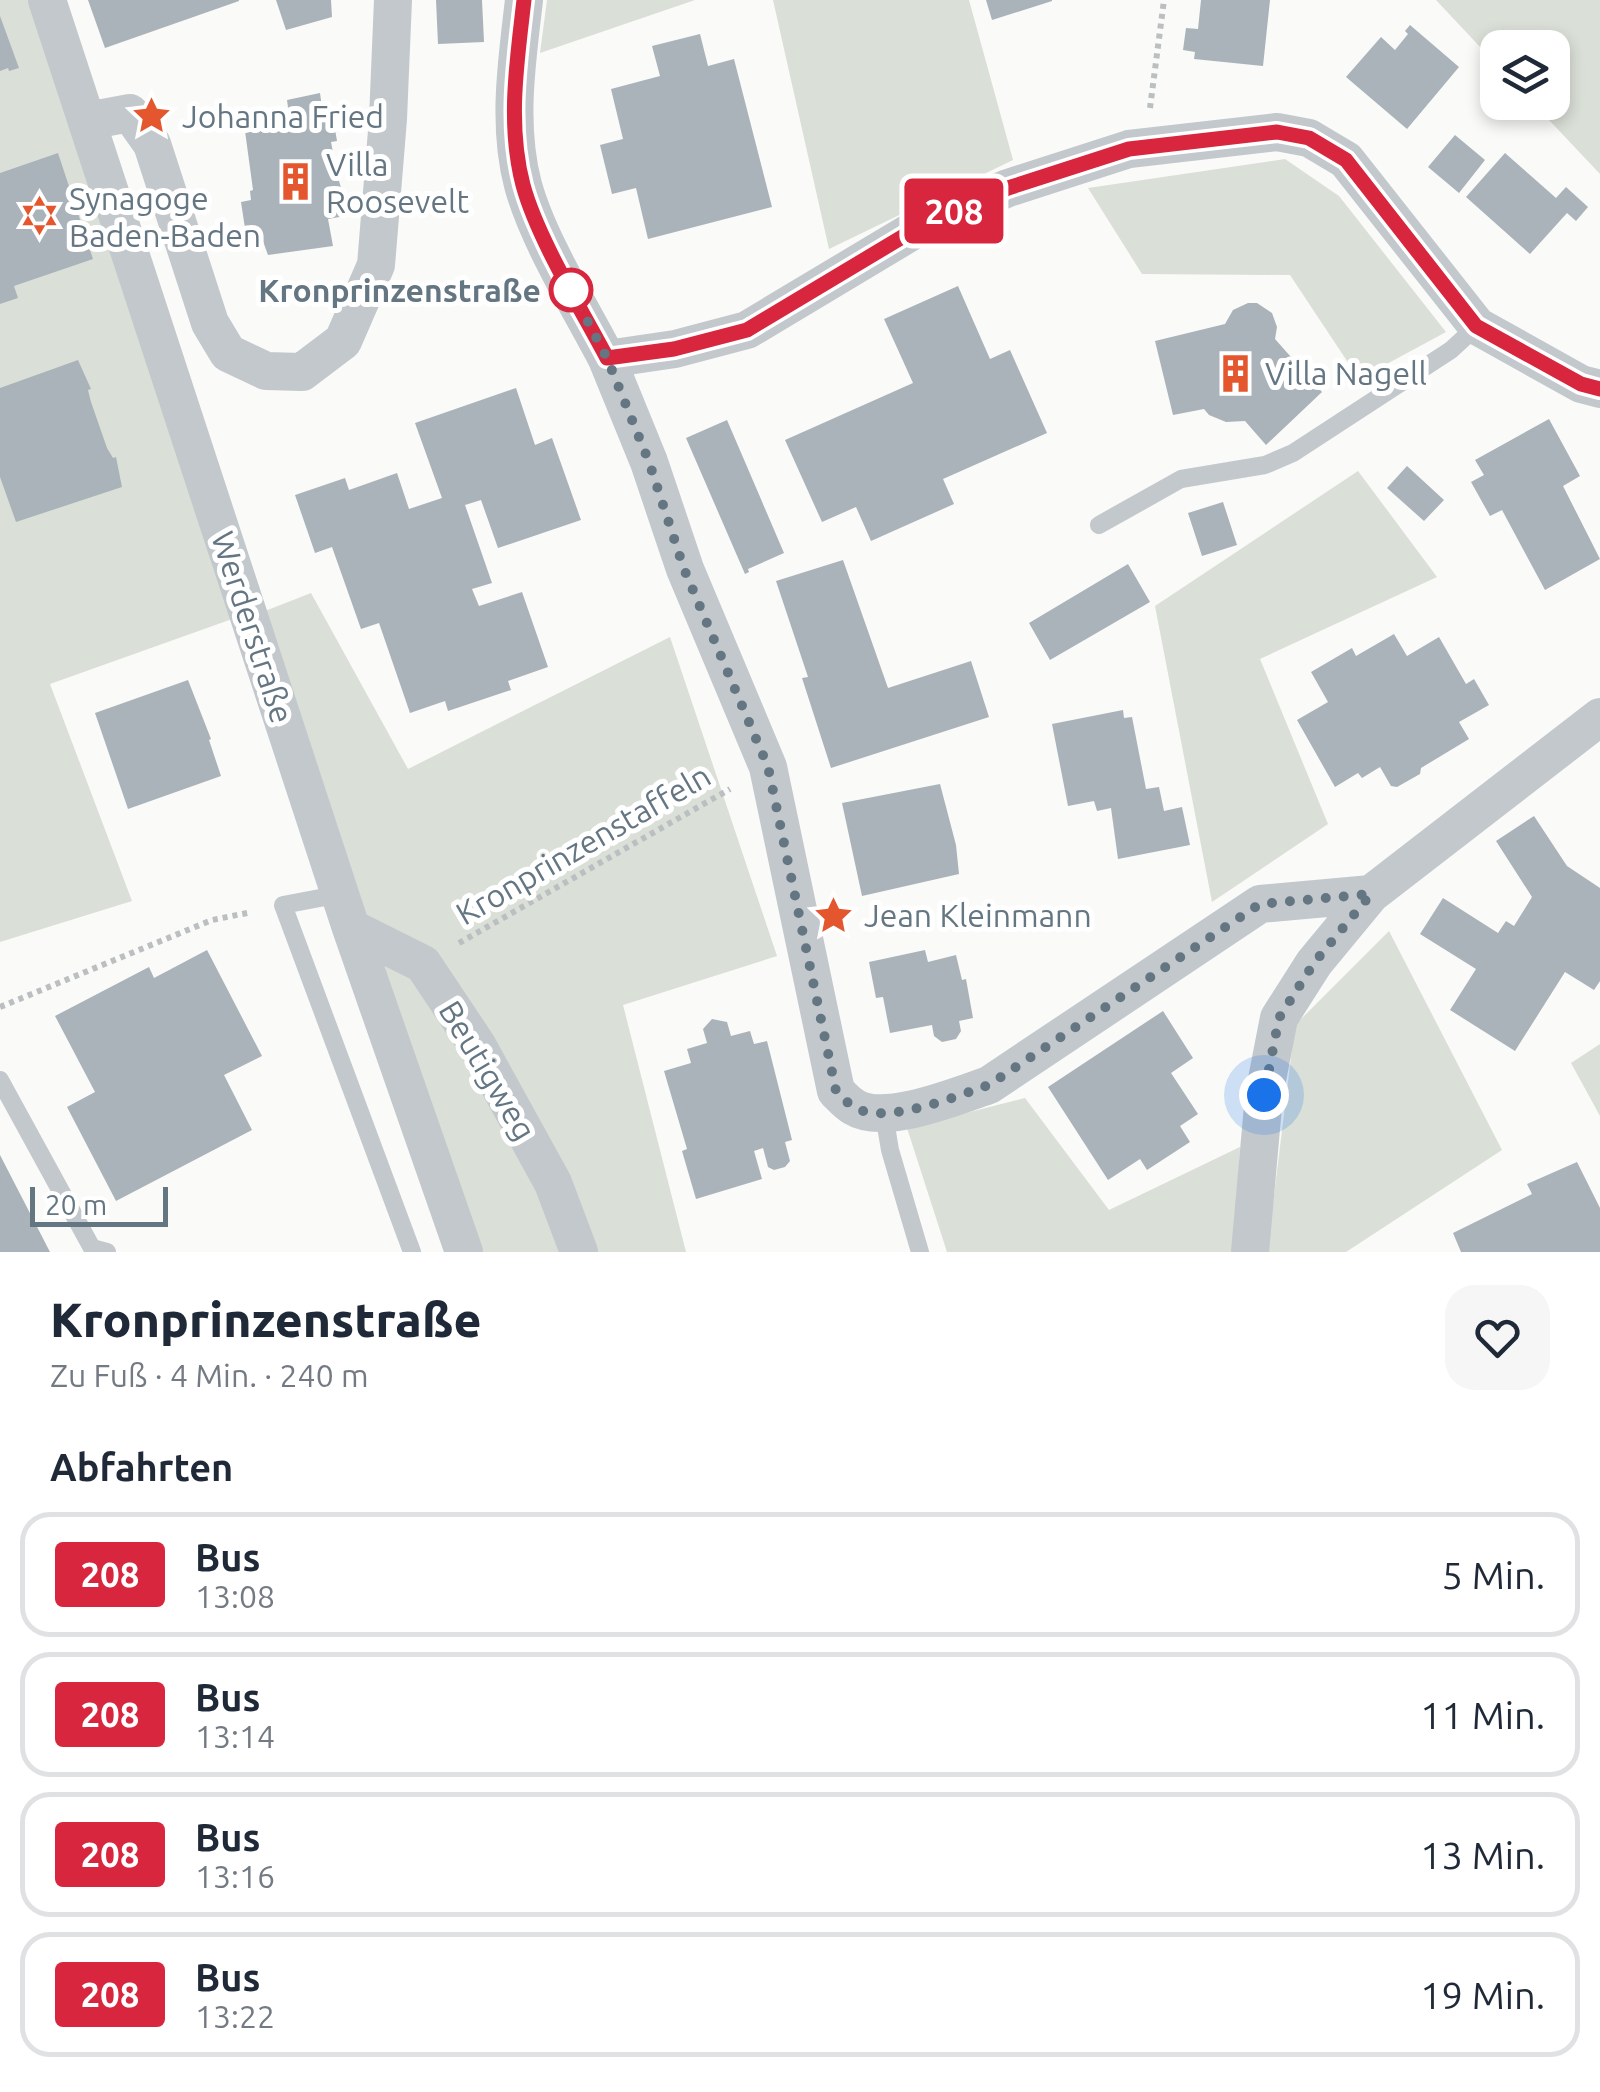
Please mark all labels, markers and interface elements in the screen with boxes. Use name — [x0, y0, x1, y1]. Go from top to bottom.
map controls — [1480, 30, 1570, 120]
button: layers — [1480, 30, 1570, 120]
place icon: Johanna Fried — [131, 95, 173, 137]
place label: Johanna Fried — [182, 98, 384, 134]
place label: Villa Roosevelt — [326, 146, 469, 219]
building icon: Villa Roosevelt — [275, 161, 317, 203]
line badge: 208 — [896, 178, 1012, 244]
place label: Synagoge Baden-Baden — [69, 180, 261, 253]
text: 208 — [924, 191, 984, 231]
synagogue icon: Synagoge Baden-Baden — [18, 195, 60, 237]
marker: Kronprinzenstraße — [550, 269, 592, 311]
place label: Kronprinzenstraße — [258, 272, 541, 308]
building icon: Villa Nagell — [1214, 352, 1256, 394]
place label: Villa Nagell — [1265, 355, 1427, 391]
street label: Werderstraße — [205, 527, 301, 727]
street label: Kronprinzenstaffeln — [450, 757, 716, 931]
place icon: Jean Kleinmann — [813, 894, 855, 936]
place label: Jean Kleinmann — [864, 897, 1092, 933]
street label: Beutigweg — [432, 994, 544, 1146]
your location — [1239, 1070, 1289, 1120]
scale bar — [30, 1182, 168, 1226]
text: 20 m — [45, 1189, 107, 1220]
button: heart — [1445, 1285, 1550, 1390]
text: Kronprinzenstraße — [50, 1292, 482, 1346]
text: Zu Fuß · 4 Min. · 240 m — [50, 1357, 369, 1393]
text: Abfahrten — [50, 1446, 233, 1488]
text: Bus — [195, 1536, 260, 1578]
text: 208 — [80, 1554, 140, 1594]
text: 5 Min. — [1442, 1554, 1545, 1596]
text: 13:08 — [195, 1578, 275, 1614]
text: Bus — [195, 1676, 260, 1718]
text: 208 — [80, 1694, 140, 1734]
text: 11 Min. — [1420, 1694, 1545, 1736]
text: 13:14 — [195, 1718, 275, 1754]
text: Bus — [195, 1816, 260, 1858]
text: 208 — [80, 1834, 140, 1874]
text: 13 Min. — [1420, 1834, 1545, 1876]
text: 13:16 — [195, 1858, 275, 1894]
text: Bus — [195, 1956, 260, 1998]
text: 208 — [80, 1974, 140, 2014]
text: 19 Min. — [1420, 1974, 1545, 2016]
text: 13:22 — [195, 1998, 275, 2034]

